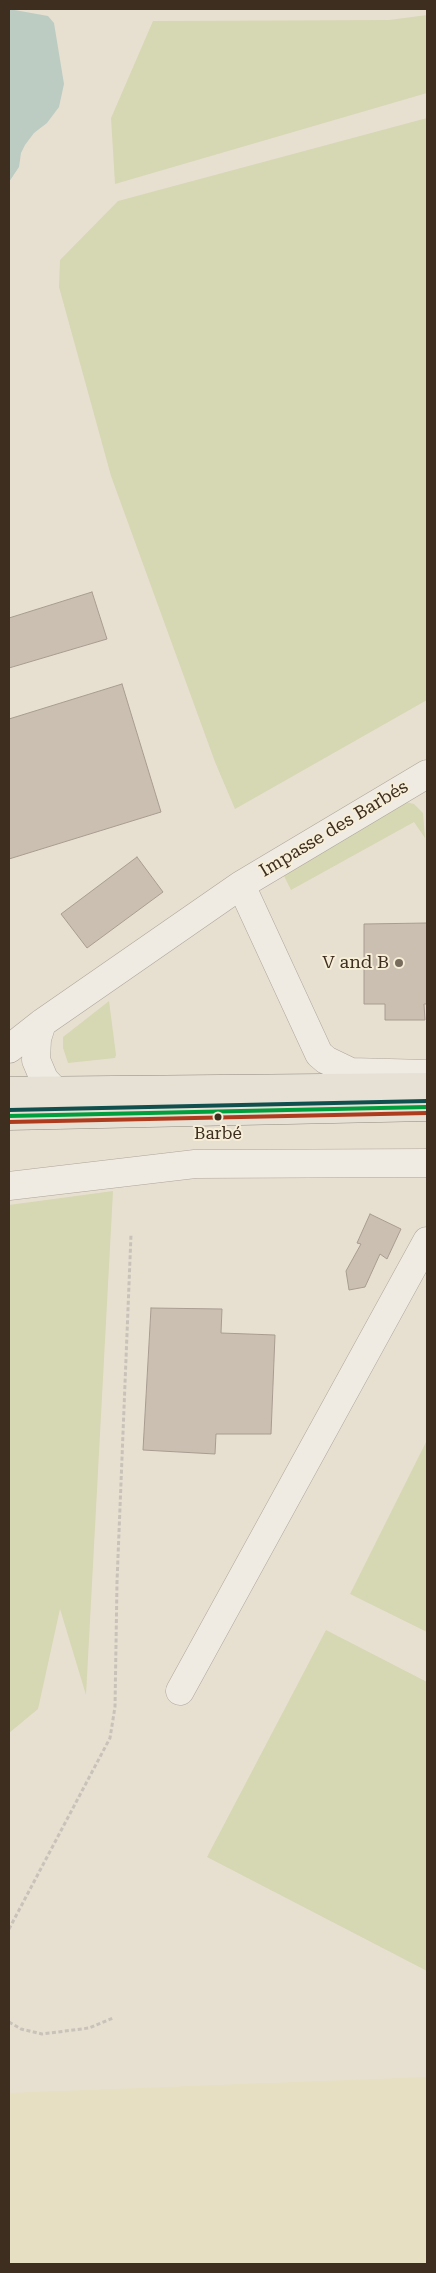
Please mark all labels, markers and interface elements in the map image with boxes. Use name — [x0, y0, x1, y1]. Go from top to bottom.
street label: Impasse des Barbés — [256, 776, 412, 882]
place label: V and B — [322, 952, 389, 974]
marker: V and B — [393, 957, 405, 969]
marker: Barbé — [213, 1112, 223, 1122]
place label: Barbé — [194, 1124, 242, 1144]

